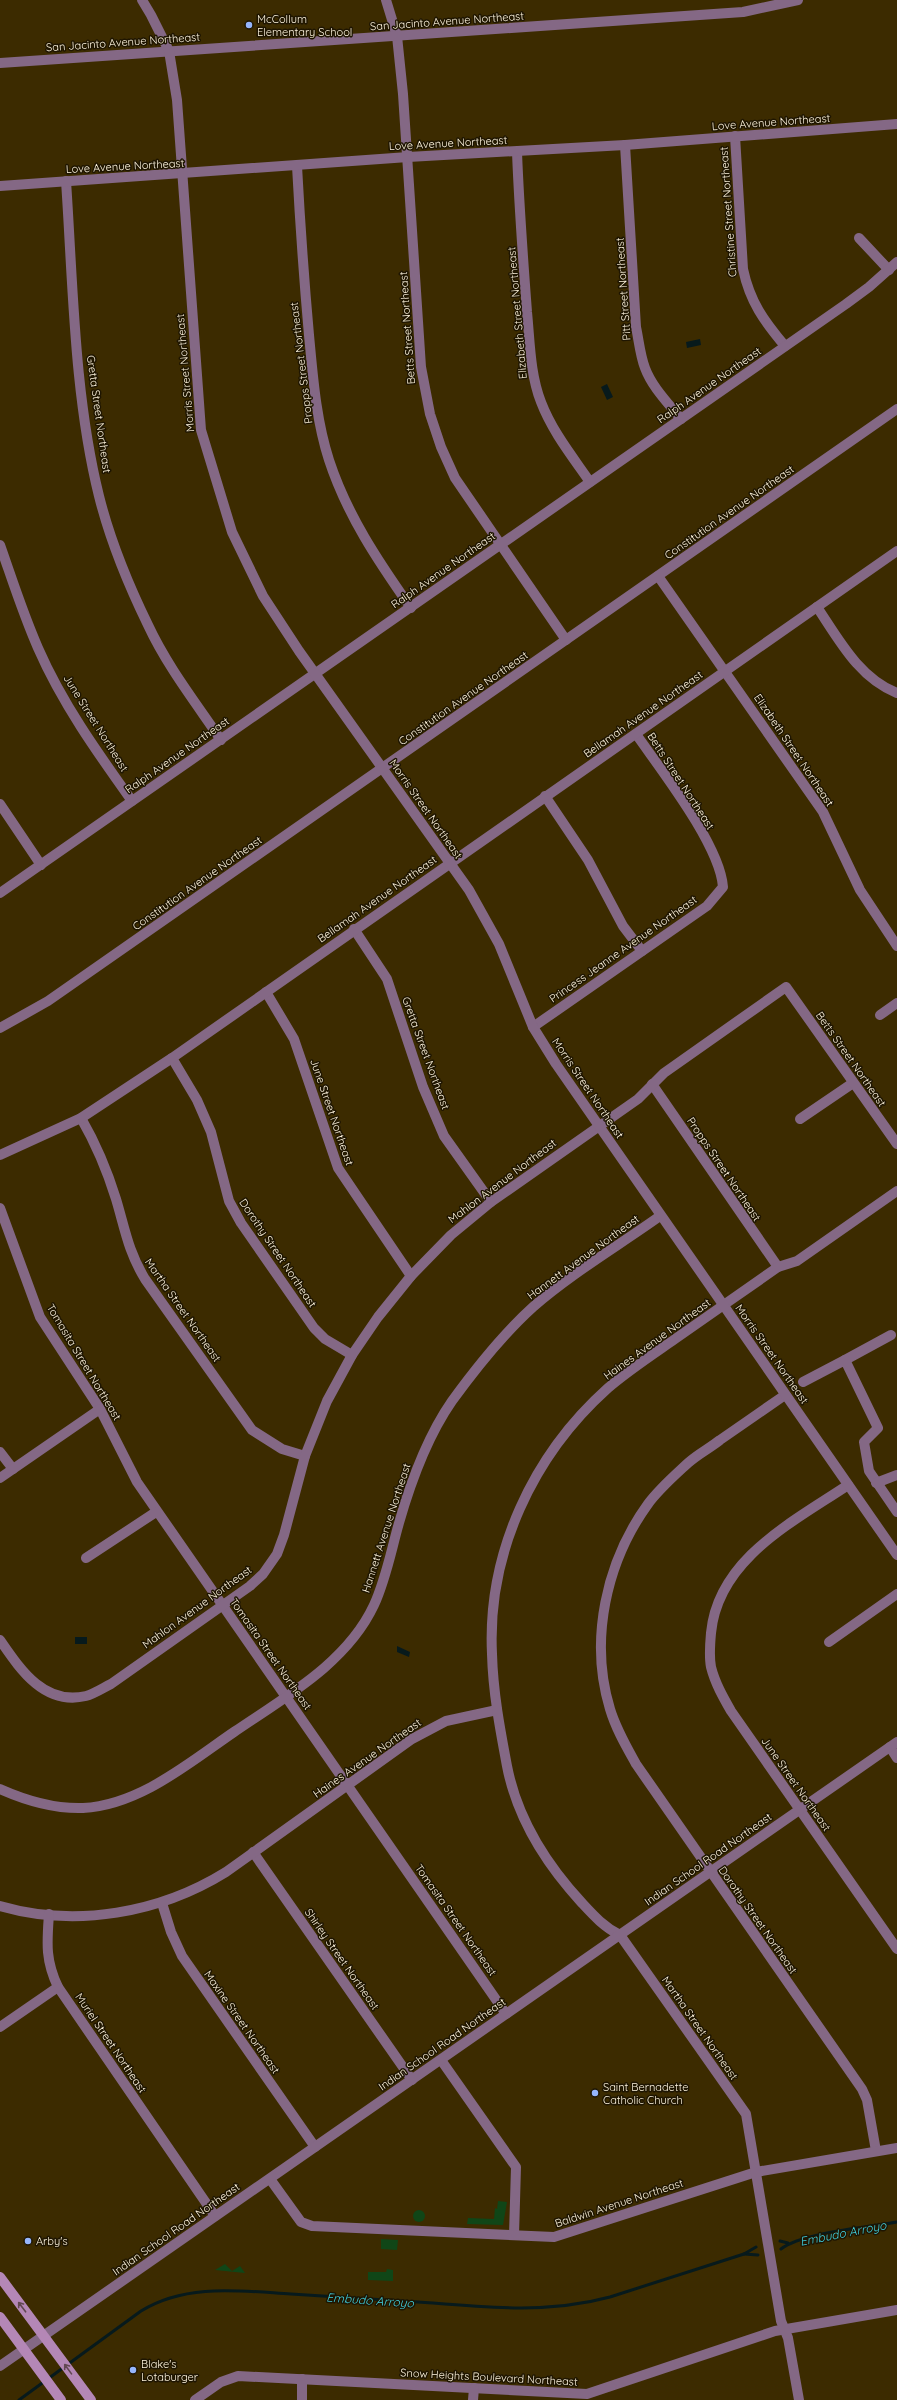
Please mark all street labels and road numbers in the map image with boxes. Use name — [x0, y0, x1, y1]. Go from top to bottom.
street label: San Jacinto Avenue Northeast — [370, 9, 525, 33]
street label: San Jacinto Avenue Northeast — [46, 30, 201, 54]
street label: Love Avenue Northeast — [711, 111, 831, 133]
street label: Love Avenue Northeast — [388, 133, 508, 153]
street label: Christine Street Northeast — [716, 146, 740, 278]
street label: Love Avenue Northeast — [65, 156, 185, 176]
street label: Pitt Street Northeast — [612, 237, 634, 341]
street label: Elizabeth Street Northeast — [504, 246, 530, 380]
street label: Betts Street Northeast — [396, 271, 418, 385]
street label: Propps Street Northeast — [287, 301, 315, 425]
street label: Morris Street Northeast — [173, 313, 197, 433]
street label: Ralph Avenue Northeast — [654, 344, 764, 426]
street label: Gretta Street Northeast — [84, 354, 114, 474]
street label: Constitution Avenue Northeast — [662, 462, 797, 562]
street label: Ralph Avenue Northeast — [388, 529, 498, 611]
street label: Constitution Avenue Northeast — [396, 648, 531, 748]
street label: Bellamah Avenue Northeast — [581, 667, 706, 761]
street label: June Street Northeast — [60, 672, 132, 774]
street label: Elizabeth Street Northeast — [751, 691, 837, 809]
street label: Ralph Avenue Northeast — [122, 714, 232, 796]
street label: Betts Street Northeast — [644, 730, 718, 832]
street label: Morris Street Northeast — [386, 756, 466, 862]
street label: Constitution Avenue Northeast — [130, 833, 265, 933]
street label: Bellamah Avenue Northeast — [315, 852, 440, 946]
street label: Princess Jeanne Avenue Northeast — [546, 892, 700, 1006]
street label: Gretta Street Northeast — [399, 995, 453, 1111]
street label: Betts Street Northeast — [813, 1009, 889, 1109]
street label: Morris Street Northeast — [549, 1035, 627, 1141]
street label: June Street Northeast — [307, 1057, 357, 1167]
street label: Propps Street Northeast — [684, 1114, 764, 1224]
street label: Mahlon Avenue Northeast — [445, 1136, 559, 1226]
street label: Dorothy Street Northeast — [236, 1196, 320, 1310]
street label: Hannett Avenue Northeast — [524, 1211, 642, 1302]
street label: Martha Street Northeast — [142, 1255, 224, 1365]
street label: Haines Avenue Northeast — [601, 1295, 714, 1383]
street label: Tomasita Street Northeast — [44, 1301, 124, 1423]
street label: Morris Street Northeast — [732, 1301, 812, 1407]
street label: Hannett Avenue Northeast — [358, 1461, 414, 1594]
street label: Mahlon Avenue Northeast — [140, 1562, 255, 1651]
street label: Tomasita Street Northeast — [227, 1595, 315, 1713]
street label: Haines Avenue Northeast — [310, 1715, 424, 1801]
street label: June Street Northeast — [758, 1734, 834, 1834]
street label: Indian School Road Northeast — [642, 1809, 775, 1908]
street label: Tomasita Street Northeast — [412, 1861, 500, 1979]
street label: Dorothy Street Northeast — [715, 1863, 801, 1977]
street label: Shirley Street Northeast — [302, 1906, 382, 2013]
street label: Maxine Street Northeast — [201, 1968, 283, 2077]
street label: Martha Street Northeast — [659, 1973, 741, 2083]
street label: Muriel Street Northeast — [72, 1990, 150, 2096]
street label: Indian School Road Northeast — [376, 1994, 509, 2093]
street label: Baldwin Avenue Northeast — [553, 2176, 685, 2230]
street label: Indian School Road Northeast — [110, 2179, 243, 2278]
street label: Snow Heights Boulevard Northeast — [400, 2365, 578, 2389]

